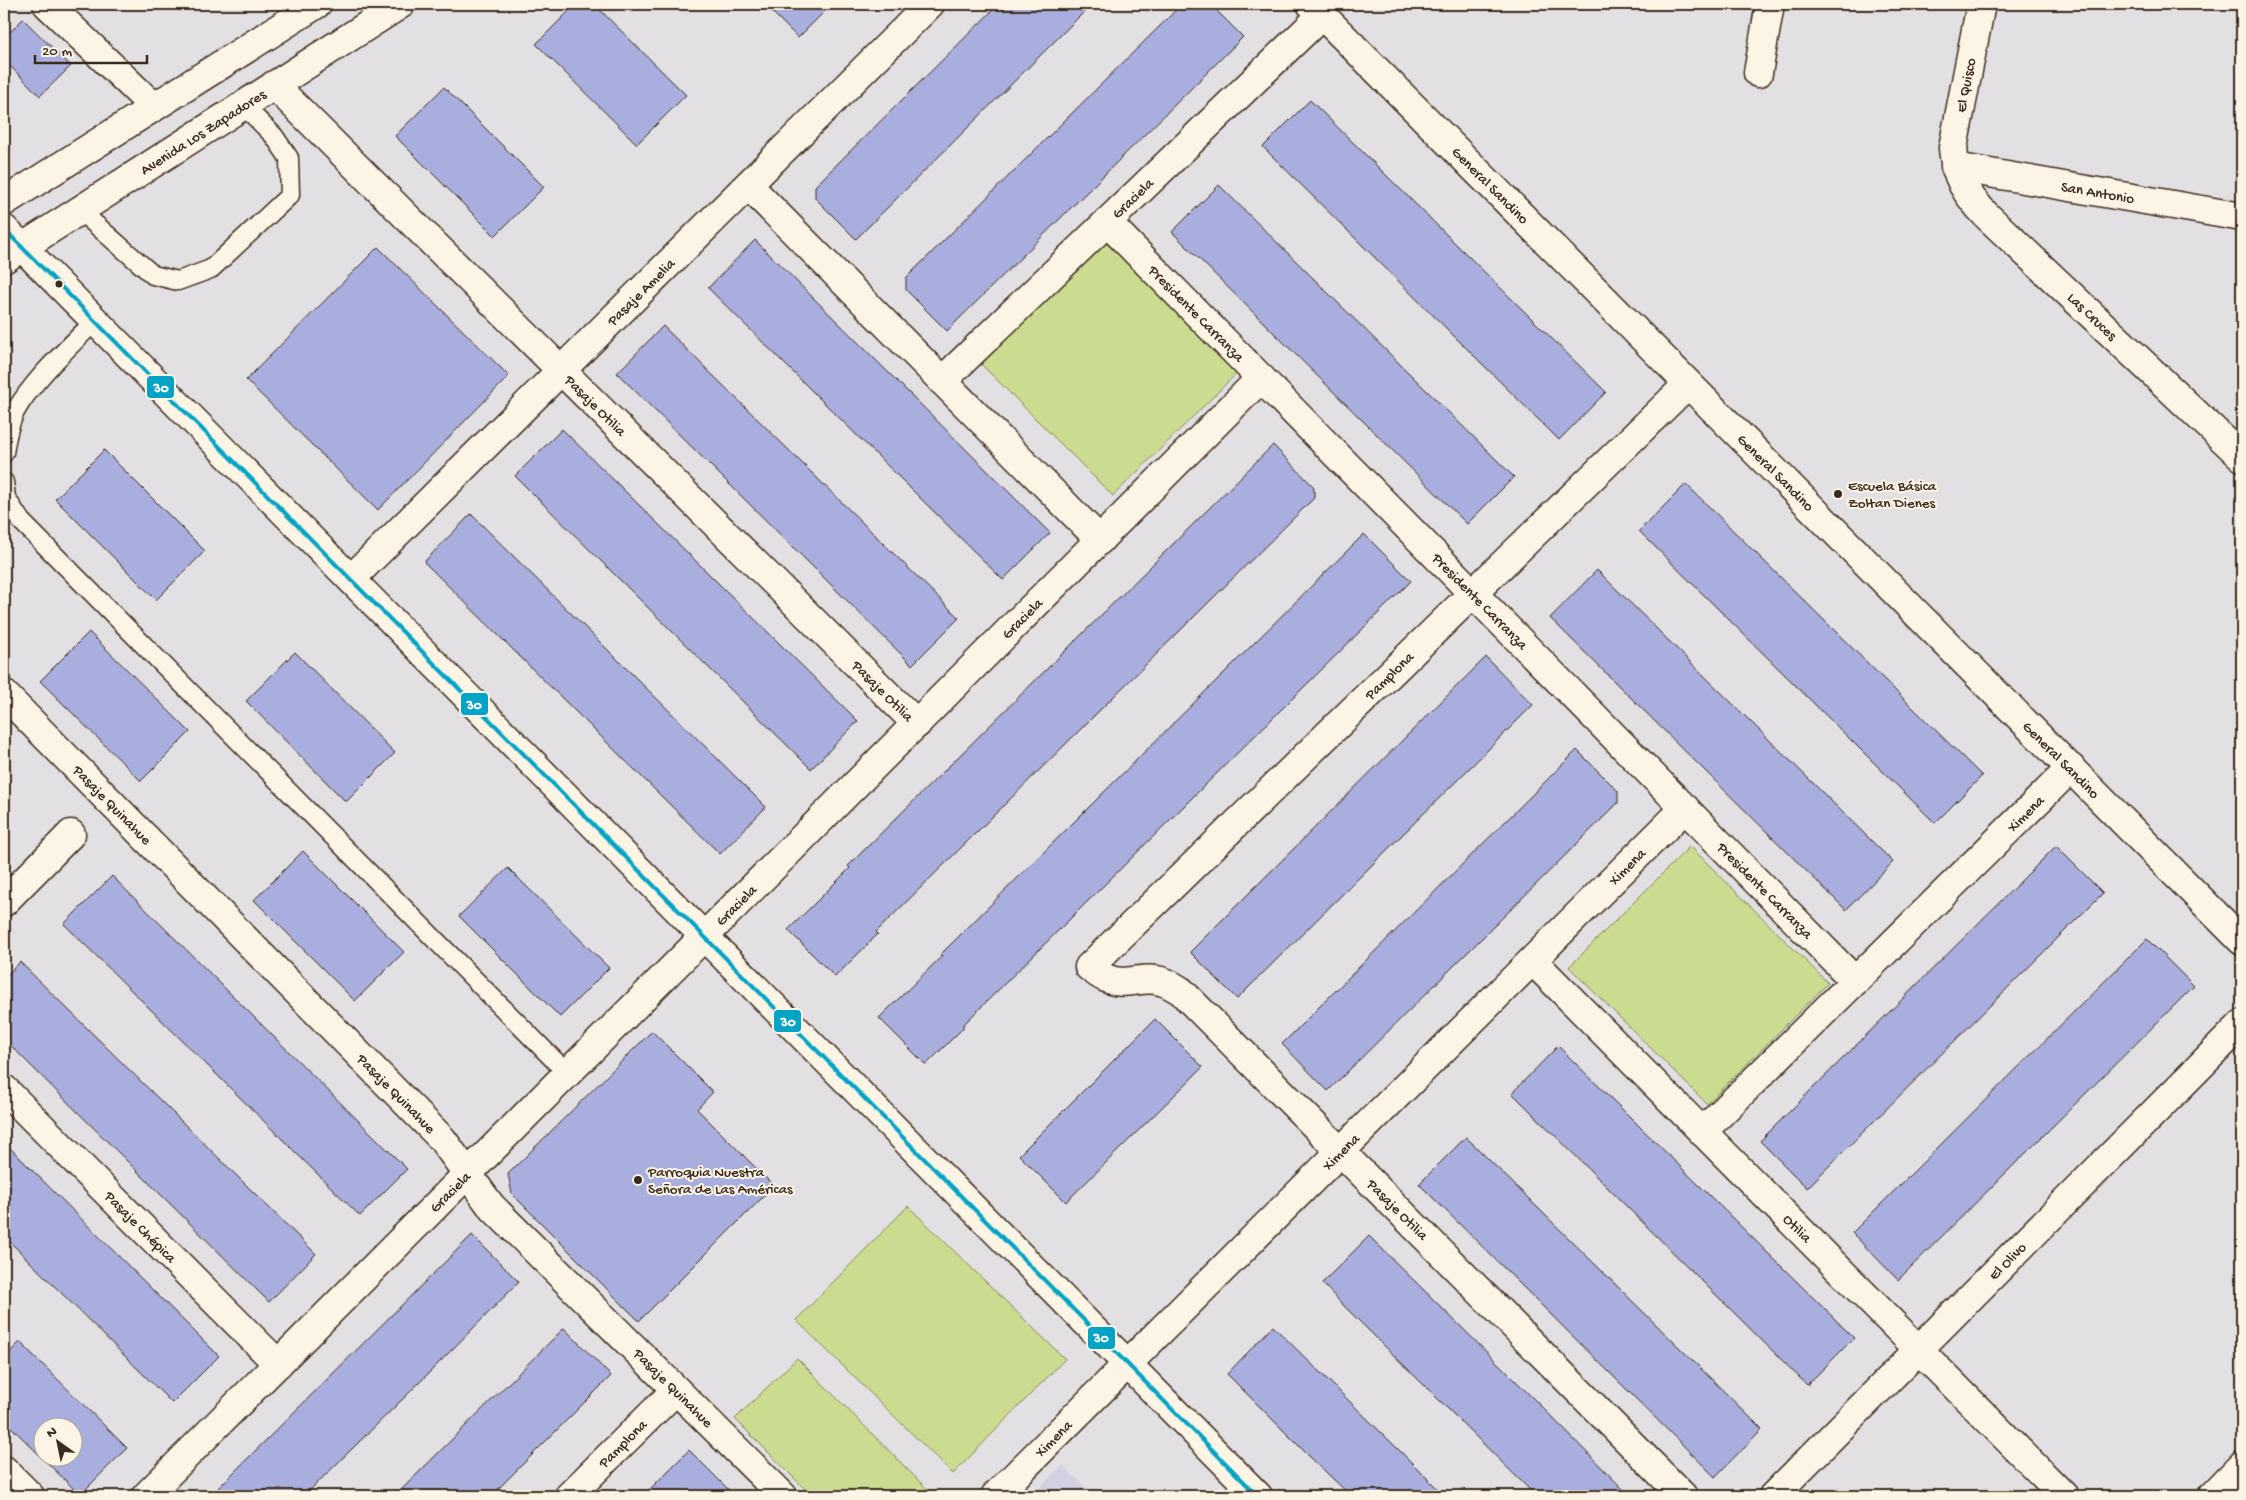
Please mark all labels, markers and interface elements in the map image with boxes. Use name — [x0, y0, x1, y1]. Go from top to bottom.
scale bar — [35, 32, 148, 64]
text: 20 m — [42, 43, 72, 61]
street label: El Quisco — [1953, 56, 1981, 114]
street label: Avenida Los Zapadores — [138, 86, 270, 180]
street label: General Sandino — [1447, 144, 1532, 229]
street label: Graciela — [1109, 175, 1159, 223]
street label: San Antonio — [2059, 179, 2136, 209]
street label: Pasaje Amelia — [604, 255, 680, 331]
street label: Presidente Carranza — [1143, 262, 1248, 367]
unlabelled marker — [54, 279, 64, 289]
street label: Las Cruces — [2063, 290, 2120, 345]
street label: Pasaje Otilia — [559, 371, 630, 441]
line badge: 30 — [146, 375, 175, 399]
text: 30 — [152, 381, 169, 398]
street label: General Sandino — [1732, 431, 1817, 516]
place label: Escuela Básica Zoltan Dienes — [1848, 478, 1937, 513]
marker: Escuela Básica Zoltan Dienes — [1832, 488, 1844, 500]
street label: Presidente Carranza — [1427, 549, 1531, 655]
street label: Graciela — [999, 595, 1048, 644]
street label: Pamplona — [1361, 648, 1419, 705]
street label: Pasaje Otilia — [847, 657, 917, 727]
line badge: 30 — [460, 692, 489, 716]
text: 30 — [465, 698, 482, 715]
street label: General Sandino — [2018, 718, 2103, 804]
street label: Pasaje Quinahue — [67, 761, 155, 850]
street label: Ximena — [2004, 792, 2049, 838]
street label: Presidente Carranza — [1712, 839, 1816, 944]
street label: Ximena — [1605, 845, 1651, 891]
street label: Graciela — [713, 881, 762, 931]
line badge: 30 — [773, 1009, 802, 1033]
text: 30 — [779, 1015, 796, 1032]
street label: Pasaje Quinahue — [352, 1050, 439, 1138]
street label: Ximena — [1319, 1130, 1365, 1176]
place label: Parroquia Nuestra Señora de Las Américas — [647, 1164, 793, 1199]
street label: Graciela — [427, 1168, 476, 1217]
marker: Parroquia Nuestra Señora de Las Américas — [632, 1174, 644, 1186]
street label: Pasaje Otilia — [1361, 1175, 1431, 1245]
street label: Pasaje Chépica — [99, 1187, 180, 1268]
street label: Otilia — [1778, 1211, 1815, 1248]
street label: El Olivo — [1986, 1239, 2031, 1285]
line badge: 30 — [1087, 1326, 1116, 1350]
text: 30 — [1092, 1331, 1109, 1348]
street label: Pasaje Quinahue — [628, 1345, 716, 1432]
street label: Pamplona — [595, 1416, 652, 1473]
street label: Ximena — [1031, 1417, 1077, 1463]
north arrow — [32, 1418, 82, 1468]
text: N — [44, 1424, 61, 1443]

